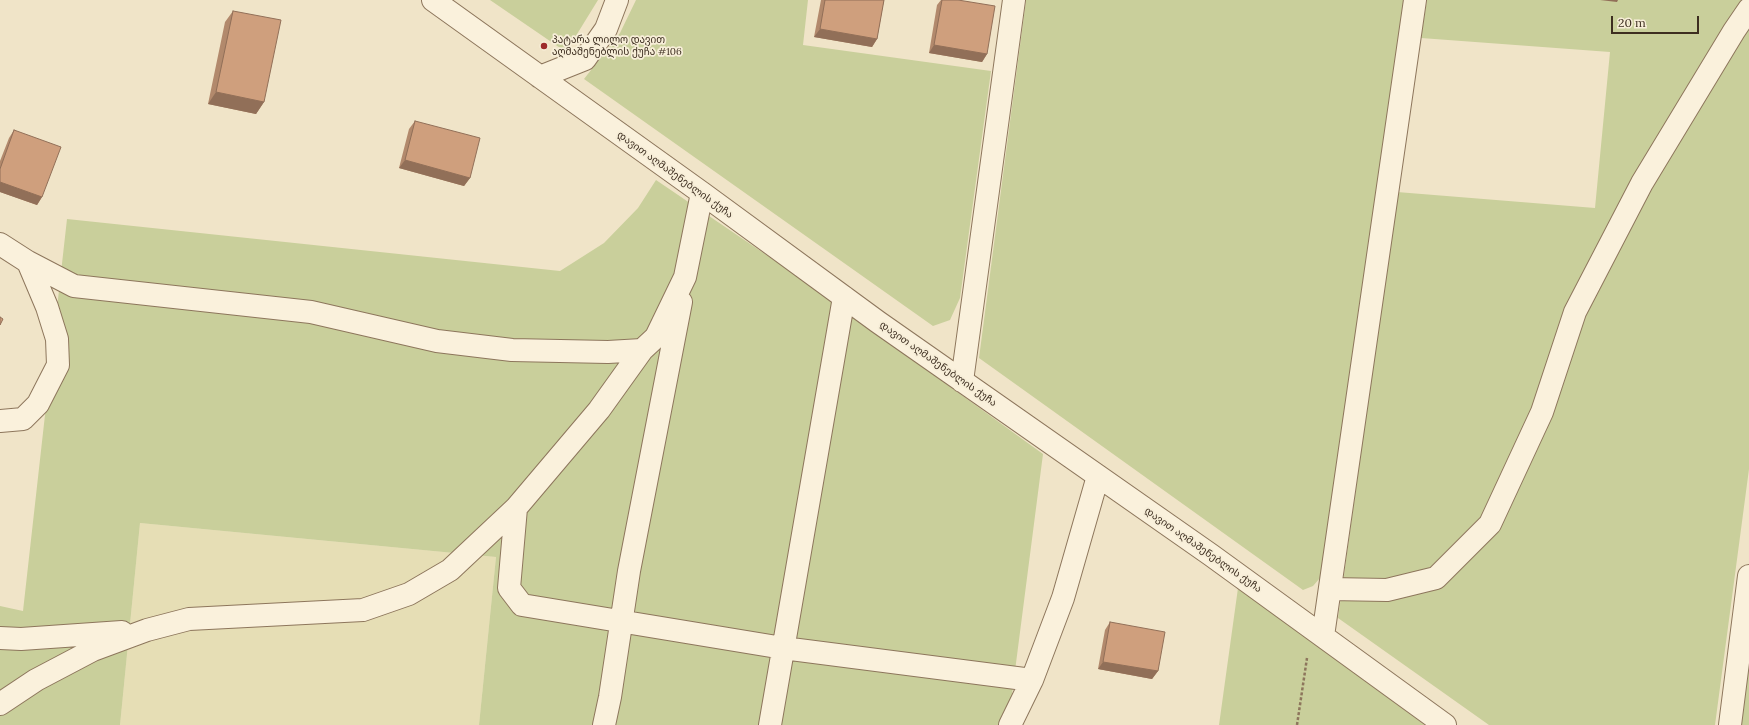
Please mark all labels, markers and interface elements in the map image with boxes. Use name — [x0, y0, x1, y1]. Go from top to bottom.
scale bar — [1613, 8, 1701, 34]
text: 20 m — [1618, 15, 1646, 30]
place label: პატარა ლილო დავით აღმაშენებლის ქუჩა #106 — [552, 34, 682, 58]
marker: პატარა ლილო დავით აღმაშენებლის ქუჩა #106 — [539, 41, 549, 51]
street label: დავით აღმაშენებლის ქუჩა — [615, 129, 735, 221]
street label: დავით აღმაშენებლის ქუჩა — [877, 319, 999, 409]
street label: დავით აღმაშენებლის ქუჩა — [1142, 505, 1264, 595]

